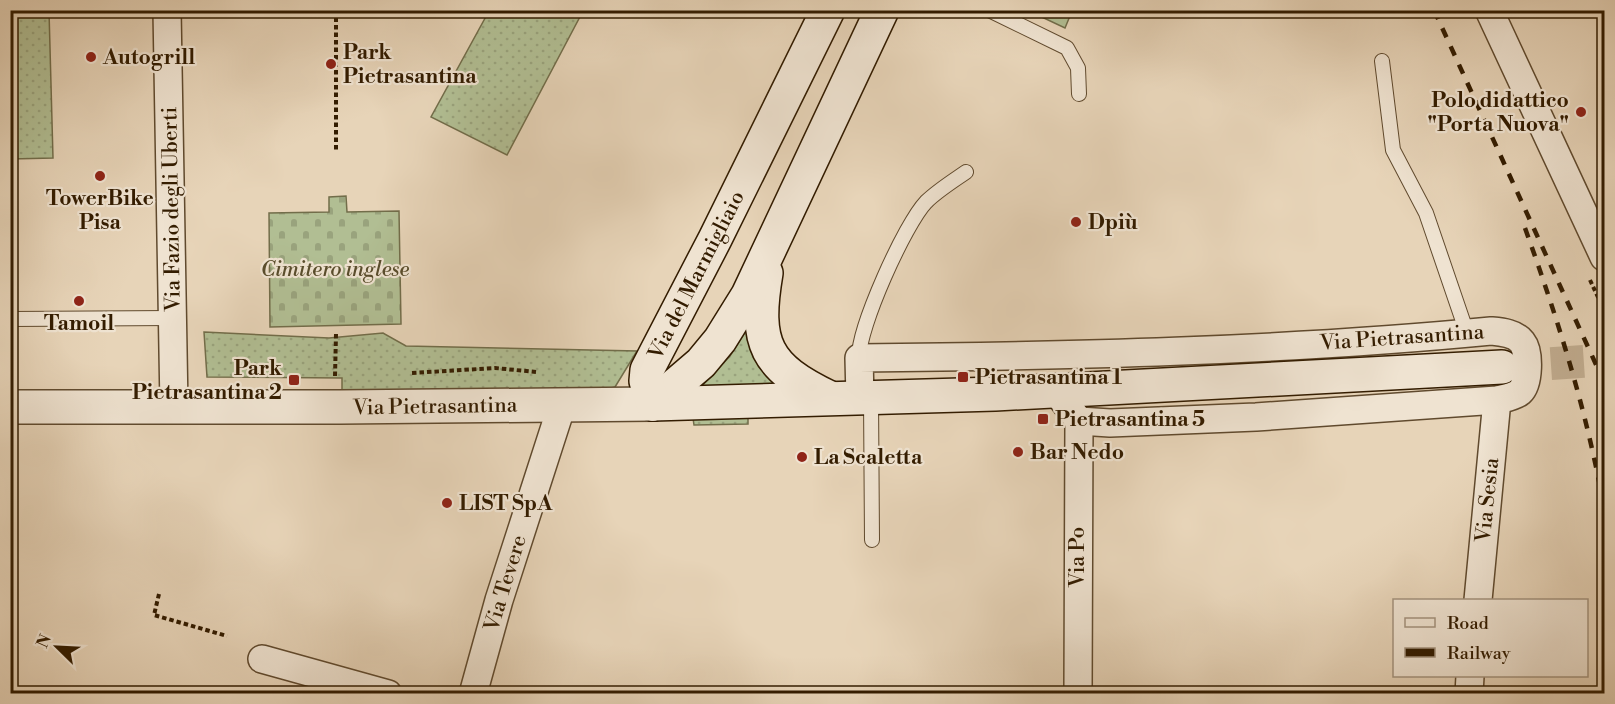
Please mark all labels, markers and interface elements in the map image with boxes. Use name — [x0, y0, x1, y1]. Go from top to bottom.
place label: Park Pietrasantina — [343, 40, 477, 90]
place label: Autogrill — [102, 45, 195, 71]
marker: Autogrill — [84, 50, 98, 64]
marker: Park Pietrasantina — [324, 57, 338, 71]
place label: Polo didattico "Porta Nuova" — [1428, 88, 1569, 138]
marker: Polo didattico "Porta Nuova" — [1574, 105, 1588, 119]
street label: Via Fazio degli Uberti — [157, 106, 187, 313]
marker: TowerBike Pisa — [93, 169, 107, 183]
place label: TowerBike Pisa — [46, 186, 154, 236]
street label: Via del Marmigliaio — [643, 187, 751, 365]
place label: Dpiù — [1088, 210, 1138, 236]
marker: Dpiù — [1069, 215, 1083, 229]
park label: Cimitero inglese — [261, 257, 409, 283]
marker: Tamoil — [72, 294, 86, 308]
place label: Tamoil — [44, 311, 114, 337]
street label: Via Pietrasantina — [1318, 319, 1485, 357]
place label: Park Pietrasantina 2 — [132, 356, 283, 406]
place label: Pietrasantina 1 — [975, 365, 1122, 391]
marker: Pietrasantina 1 — [956, 370, 970, 384]
marker: Park Pietrasantina 2 — [287, 373, 301, 387]
street label: Via Pietrasantina — [352, 393, 518, 421]
place label: Pietrasantina 5 — [1055, 407, 1205, 433]
marker: Pietrasantina 5 — [1036, 412, 1050, 426]
place label: Bar Nedo — [1030, 440, 1124, 466]
place label: La Scaletta — [814, 445, 923, 471]
marker: Bar Nedo — [1011, 445, 1025, 459]
marker: La Scaletta — [795, 450, 809, 464]
street label: Via Sesia — [1471, 456, 1505, 545]
place label: LIST SpA — [459, 491, 553, 517]
marker: LIST SpA — [440, 496, 454, 510]
street label: Via Po — [1065, 527, 1091, 588]
street label: Via Tevere — [479, 532, 533, 636]
legend — [1393, 599, 1588, 677]
text: Road — [1447, 612, 1490, 635]
north arrow — [27, 617, 87, 677]
text: N — [33, 631, 56, 651]
text: Railway — [1447, 642, 1511, 665]

